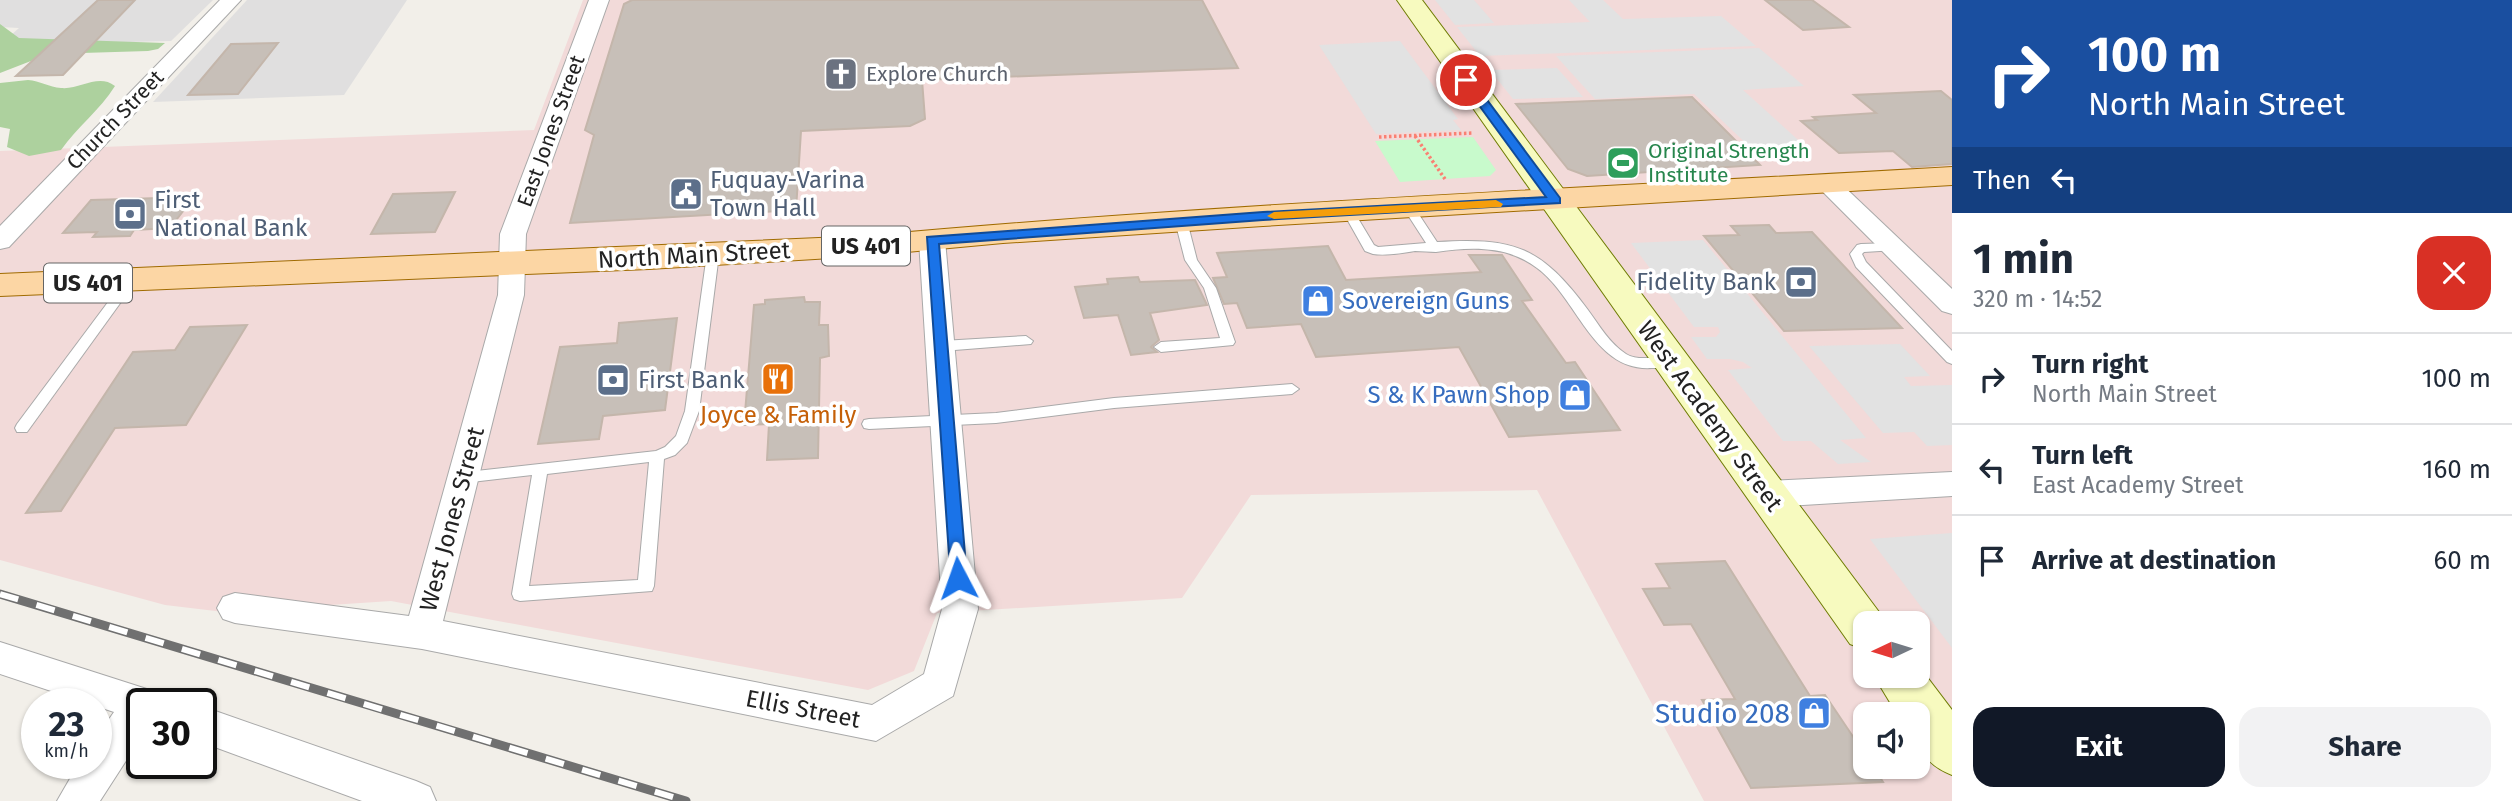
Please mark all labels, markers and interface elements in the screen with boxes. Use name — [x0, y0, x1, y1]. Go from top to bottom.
text: 100 m — [2088, 25, 2221, 84]
icon: right — [1973, 28, 2064, 119]
pin — [1436, 50, 1496, 110]
street label: East Jones Street — [511, 51, 591, 211]
church icon: Explore Church — [822, 55, 860, 93]
place label: Explore Church — [866, 61, 1009, 87]
icon: arrive — [1447, 61, 1485, 99]
street label: Church Street — [61, 64, 169, 175]
text: North Main Street — [2088, 85, 2345, 123]
place label: Original Strength Institute — [1648, 138, 1810, 188]
sports icon: Original Strength Institute — [1604, 144, 1642, 182]
icon: left — [2045, 161, 2083, 199]
text: Then — [1973, 165, 2031, 196]
place label: Fuquay-Varina Town Hall — [710, 166, 865, 222]
public building icon: Fuquay-Varina Town Hall — [667, 175, 705, 213]
place label: First National Bank — [154, 186, 308, 242]
bank icon: First National Bank — [111, 195, 149, 233]
road number: US 401 — [822, 227, 910, 266]
text: 1 min — [1973, 234, 2074, 284]
street label: North Main Street — [597, 236, 791, 274]
button: close — [2417, 236, 2491, 310]
bank icon: Fidelity Bank — [1782, 263, 1820, 301]
road number: US 401 — [44, 264, 132, 302]
place label: Fidelity Bank — [1636, 268, 1777, 296]
shop icon: Sovereign Guns — [1299, 282, 1337, 320]
text: 320 m · 14:52 — [1973, 285, 2102, 313]
place label: Sovereign Guns — [1342, 287, 1509, 315]
street label: West Academy Street — [1632, 316, 1789, 517]
text: Turn right — [2032, 349, 2149, 380]
restaurant icon: Joyce & Family — [759, 360, 797, 398]
icon: right — [1973, 360, 2011, 398]
bank icon: First Bank — [594, 361, 632, 399]
text: 100 m — [2422, 363, 2491, 394]
place label: First Bank — [638, 366, 746, 394]
shop icon: S & K Pawn Shop — [1556, 376, 1594, 414]
text: North Main Street — [2032, 380, 2217, 408]
place label: S & K Pawn Shop — [1368, 381, 1550, 409]
place label: Joyce & Family — [700, 401, 856, 429]
street label: West Jones Street — [414, 423, 490, 614]
text: Turn left — [2032, 440, 2133, 471]
icon: left — [1973, 451, 2011, 489]
text: 160 m — [2422, 454, 2491, 485]
text: East Academy Street — [2032, 471, 2244, 499]
position arrow — [921, 541, 995, 615]
icon: arrive — [1973, 542, 2011, 580]
text: Arrive at destination — [2032, 545, 2276, 576]
text: 60 m — [2433, 545, 2491, 576]
north arrow — [1853, 611, 1930, 688]
map controls — [1853, 611, 1930, 779]
street label: Ellis Street — [743, 684, 863, 734]
speed limit sign: 30 — [126, 688, 217, 779]
shop icon: Studio 208 — [1795, 694, 1833, 732]
place label: Studio 208 — [1655, 697, 1790, 730]
button: sound — [1853, 702, 1930, 779]
text: 23 — [48, 703, 85, 745]
button: Exit — [1973, 707, 2225, 787]
button: Share — [2239, 707, 2491, 787]
text: km/h — [44, 740, 89, 762]

